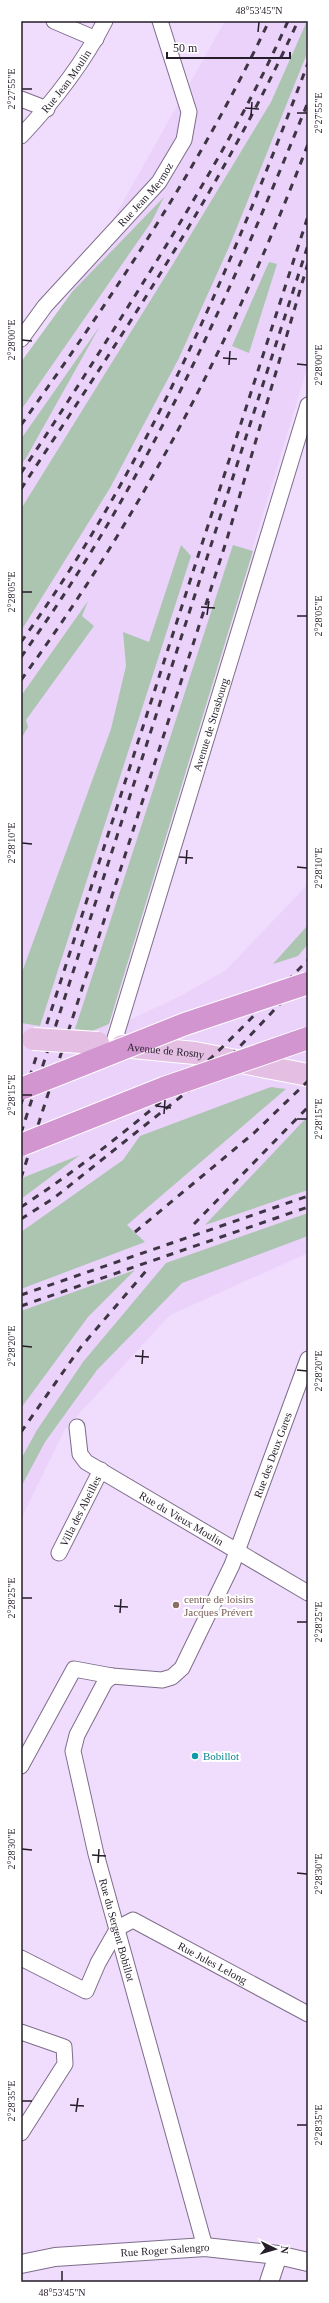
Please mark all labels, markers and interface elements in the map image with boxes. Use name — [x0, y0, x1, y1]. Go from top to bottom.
text: 48°53'45"N — [235, 5, 283, 16]
scale bar — [167, 34, 290, 60]
text: 50 m — [173, 41, 198, 55]
street label: Rue Jean Moulin — [39, 47, 93, 115]
text: 2°27'55"E — [6, 69, 17, 110]
text: 2°27'55"E — [313, 93, 324, 134]
street label: Rue Jean Mermoz — [115, 160, 175, 229]
text: 2°28'00"E — [6, 320, 17, 361]
text: 2°28'00"E — [313, 345, 324, 386]
text: 2°28'05"E — [6, 572, 17, 613]
text: 2°28'05"E — [313, 596, 324, 637]
street label: Avenue de Strasbourg — [191, 676, 231, 773]
text: 2°28'10"E — [6, 823, 17, 864]
text: 2°28'10"E — [313, 848, 324, 889]
street label: Avenue de Rosny — [127, 1041, 206, 1061]
text: 2°28'15"E — [6, 1075, 17, 1116]
text: 2°28'15"E — [313, 1099, 324, 1140]
text: 2°28'20"E — [6, 1326, 17, 1367]
text: 2°28'20"E — [313, 1351, 324, 1392]
street label: Rue des Deux Gares — [251, 1411, 294, 1499]
street label: Villa des Abeilles — [57, 1474, 103, 1548]
street label: Rue du Vieux Moulin — [137, 1489, 226, 1548]
text: 2°28'25"E — [6, 1578, 17, 1619]
place label: centre de loisirs Jacques Prévert — [184, 1593, 254, 1618]
marker: centre de loisirs Jacques Prévert — [171, 1600, 181, 1610]
text: 2°28'25"E — [313, 1602, 324, 1643]
place label: Bobillot — [203, 1750, 239, 1762]
marker: Bobillot — [190, 1751, 200, 1761]
text: 2°28'30"E — [6, 1829, 17, 1870]
text: 2°28'30"E — [313, 1854, 324, 1895]
street label: Rue du Sergent Bobillot — [97, 1877, 137, 1983]
street label: Rue Jules Lelong — [176, 1939, 250, 1986]
text: 2°28'35"E — [6, 2081, 17, 2122]
text: 2°28'35"E — [313, 2105, 324, 2146]
north arrow — [255, 2229, 295, 2269]
street label: Rue Roger Salengro — [120, 2241, 211, 2259]
text: N — [279, 2245, 291, 2254]
text: 48°53'45"N — [38, 2287, 86, 2298]

